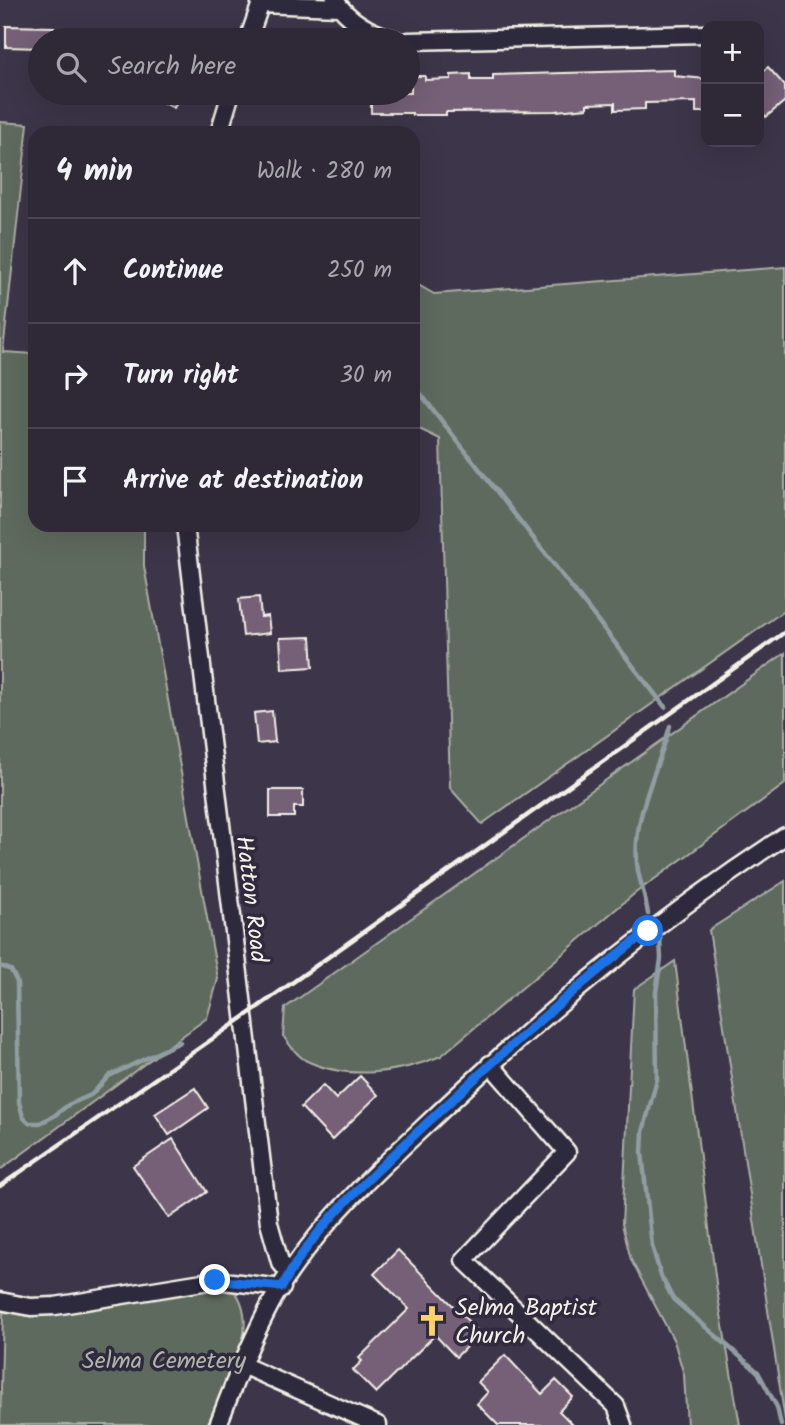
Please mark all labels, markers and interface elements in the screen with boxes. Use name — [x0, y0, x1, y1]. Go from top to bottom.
map controls — [701, 21, 764, 147]
button: + — [701, 21, 764, 84]
search box — [28, 28, 420, 105]
text: Search here — [108, 46, 236, 88]
icon: search — [52, 48, 90, 86]
button: − — [701, 84, 764, 147]
text: 4 min — [56, 148, 133, 196]
text: Walk · 280 m — [257, 154, 392, 190]
text: Continue — [123, 250, 224, 292]
icon: ahead — [56, 252, 94, 290]
text: 250 m — [327, 253, 392, 289]
text: Turn right — [123, 355, 239, 397]
icon: right — [56, 357, 94, 395]
text: 30 m — [340, 358, 392, 394]
text: Arrive at destination — [123, 460, 363, 502]
icon: arrive — [56, 462, 94, 500]
street label: Hatton Road — [223, 834, 278, 966]
route start — [632, 915, 663, 946]
route end — [199, 1264, 230, 1295]
place label: Selma Baptist Church — [455, 1289, 598, 1356]
church icon: Selma Baptist Church — [415, 1304, 449, 1338]
park label: Selma Cemetery — [82, 1342, 247, 1381]

